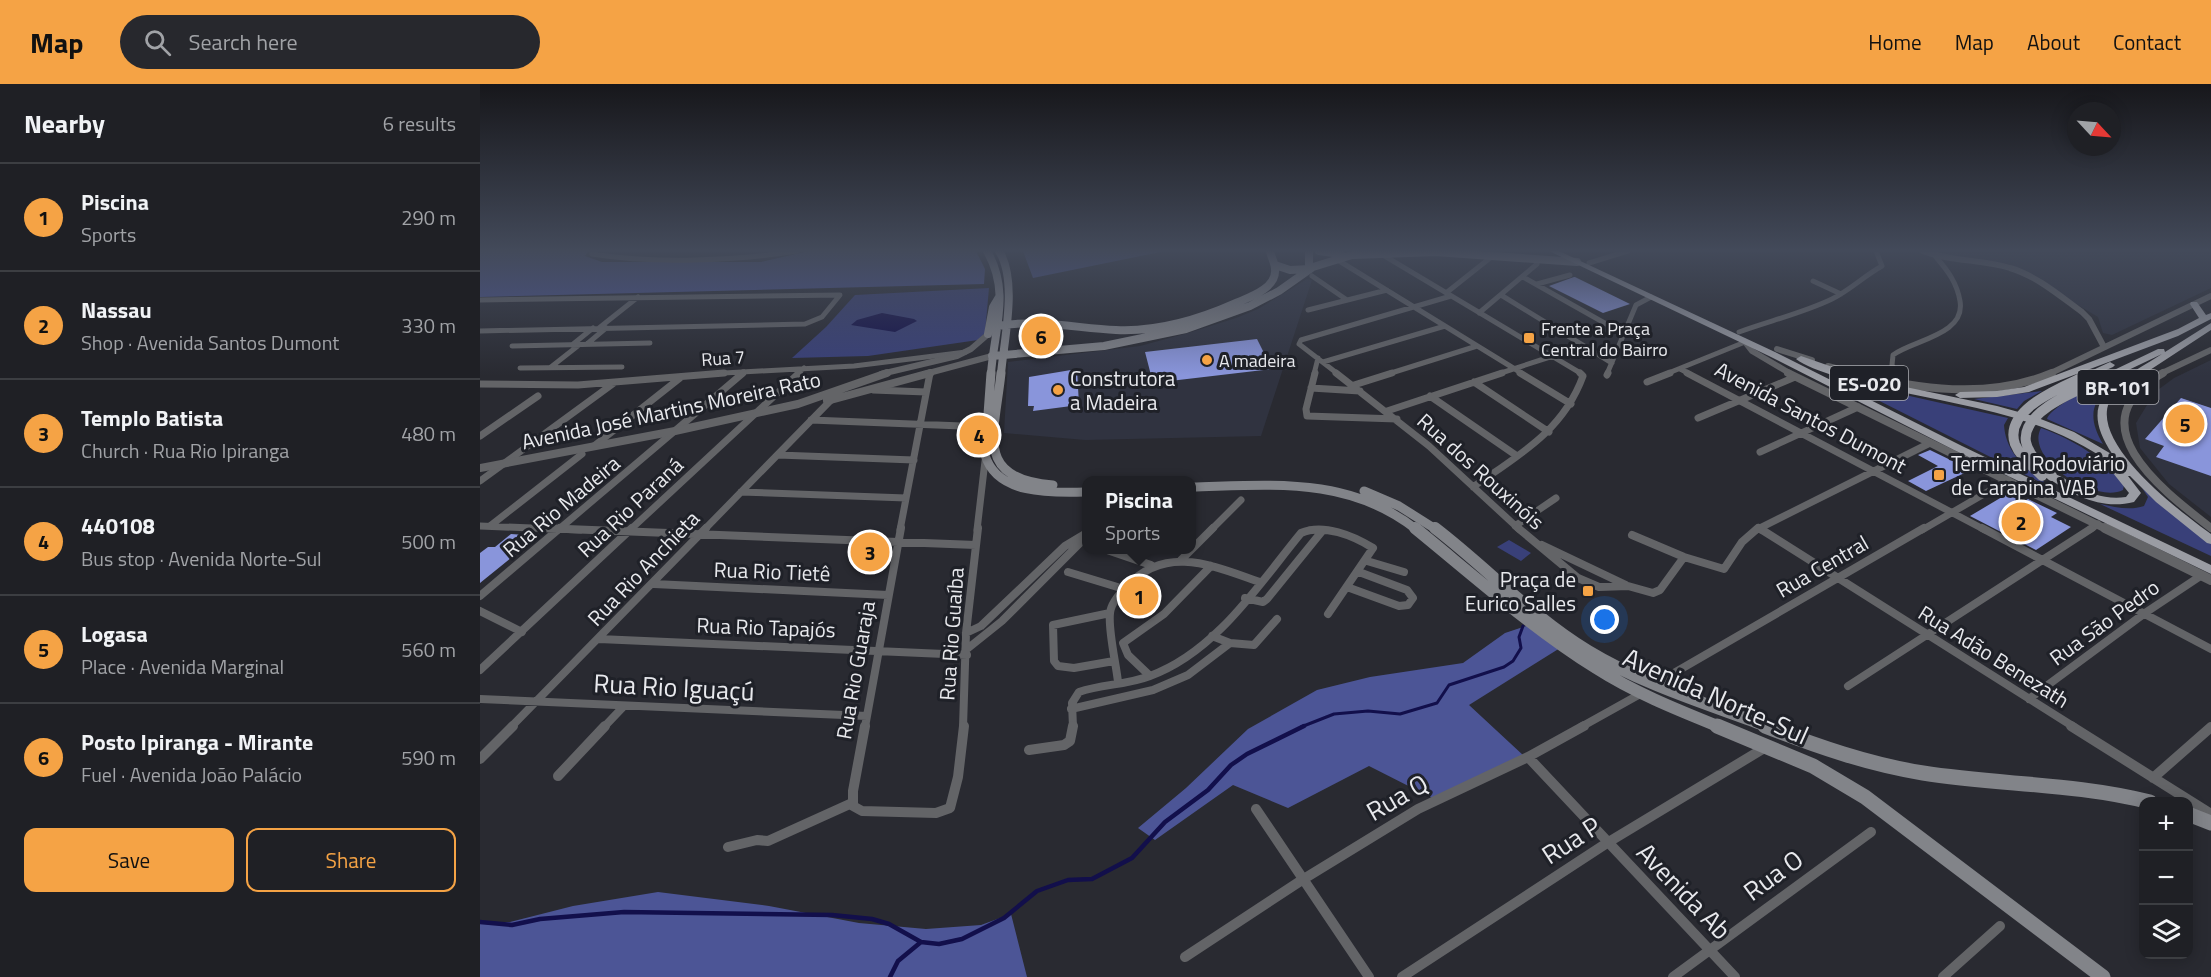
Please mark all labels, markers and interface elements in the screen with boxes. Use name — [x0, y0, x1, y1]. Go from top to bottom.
search box — [120, 15, 540, 69]
text: Map — [30, 21, 84, 64]
text: Search here — [189, 25, 298, 59]
icon: search — [141, 26, 174, 59]
text: Home — [1868, 26, 1922, 58]
text: Map — [1955, 26, 1994, 58]
text: About — [2027, 26, 2080, 58]
text: Contact — [2113, 26, 2181, 58]
north arrow — [2067, 102, 2121, 156]
text: Nearby — [24, 104, 105, 143]
text: 6 results — [383, 108, 456, 139]
text: Piscina — [81, 185, 149, 219]
text: 1 — [38, 202, 49, 233]
text: 290 m — [401, 202, 456, 233]
text: Sports — [81, 219, 136, 250]
text: Nassau — [81, 293, 152, 327]
text: 2 — [38, 310, 49, 341]
text: 330 m — [401, 310, 456, 341]
pin: 6 — [1022, 314, 1060, 358]
place label: Frente a Praça Central do Bairro — [1541, 315, 1668, 363]
text: Shop · Avenida Santos Dumont — [81, 327, 339, 358]
marker: Frente a Praça Central do Bairro — [1522, 331, 1536, 345]
street label: Rua 7 — [700, 343, 746, 373]
place label: A madeira — [1219, 347, 1296, 374]
marker: A madeira — [1200, 353, 1214, 367]
street label: Avenida Santos Dumont — [1710, 353, 1913, 481]
place label: Construtora a Madeira — [1070, 362, 1176, 418]
street label: Avenida José Martins Moreira Rato — [518, 363, 824, 457]
road number: ES-020 — [1830, 366, 1908, 400]
road number: BR-101 — [2078, 370, 2158, 404]
marker: Construtora a Madeira — [1051, 383, 1065, 397]
text: Templo Batista — [81, 401, 223, 435]
pin: 5 — [2166, 402, 2204, 446]
street label: Rua dos Rouxinóis — [1410, 405, 1552, 537]
pin: 4 — [960, 412, 998, 458]
text: 3 — [38, 418, 49, 449]
text: 480 m — [401, 418, 456, 449]
text: Church · Rua Rio Ipiranga — [81, 435, 289, 466]
street label: Rua Rio Madeira — [495, 447, 627, 565]
place label: Terminal Rodoviário de Carapina VAB — [1951, 447, 2125, 503]
street label: Rua Rio Paraná — [570, 449, 691, 565]
marker: Terminal Rodoviário de Carapina VAB — [1932, 468, 1946, 482]
popup — [1082, 476, 1196, 554]
text: Piscina — [1105, 483, 1173, 517]
pin: 2 — [2002, 500, 2040, 544]
street label: Rua Rio Anchieta — [580, 503, 707, 633]
text: 440108 — [81, 509, 155, 543]
text: Sports — [1105, 517, 1160, 548]
text: 4 — [38, 526, 49, 557]
text: 500 m — [401, 526, 456, 557]
street label: Rua Central — [1770, 527, 1874, 605]
pin: 3 — [850, 530, 890, 574]
text: Bus stop · Avenida Norte-Sul — [81, 543, 322, 574]
street label: Rua Rio Tietê — [713, 553, 831, 589]
place label: Praça de Eurico Salles — [1465, 563, 1576, 619]
street label: Rua Rio Guaíba — [930, 566, 972, 702]
street label: Rua São Pedro — [2042, 571, 2166, 673]
pin: 1 — [1120, 574, 1158, 618]
marker: Praça de Eurico Salles — [1581, 584, 1595, 598]
street label: Rua Adão Benezath — [1912, 597, 2076, 715]
street label: Rua Rio Guaraja — [827, 598, 883, 742]
your location — [1590, 605, 1619, 634]
street label: Rua Rio Tapajós — [696, 609, 836, 645]
text: Logasa — [81, 617, 148, 651]
text: 5 — [38, 634, 49, 665]
text: 560 m — [401, 634, 456, 665]
street label: Avenida Norte-Sul — [1617, 638, 1815, 754]
text: Place · Avenida Marginal — [81, 651, 284, 682]
street label: Rua Rio Iguaçú — [593, 663, 755, 711]
text: Posto Ipiranga - Mirante — [81, 725, 313, 759]
text: 6 — [38, 742, 49, 773]
text: 590 m — [401, 742, 456, 773]
text: Fuel · Avenida João Palácio — [81, 759, 302, 790]
street label: Rua Q — [1359, 764, 1435, 830]
map controls — [2139, 797, 2193, 959]
button: + — [2139, 797, 2193, 851]
street label: Rua P — [1534, 806, 1608, 874]
button: Save — [24, 828, 234, 892]
button: Share — [246, 828, 456, 892]
street label: Avenida Ab — [1628, 834, 1740, 948]
street label: Rua O — [1735, 840, 1811, 910]
button: − — [2139, 851, 2193, 905]
button: layers — [2139, 905, 2193, 959]

